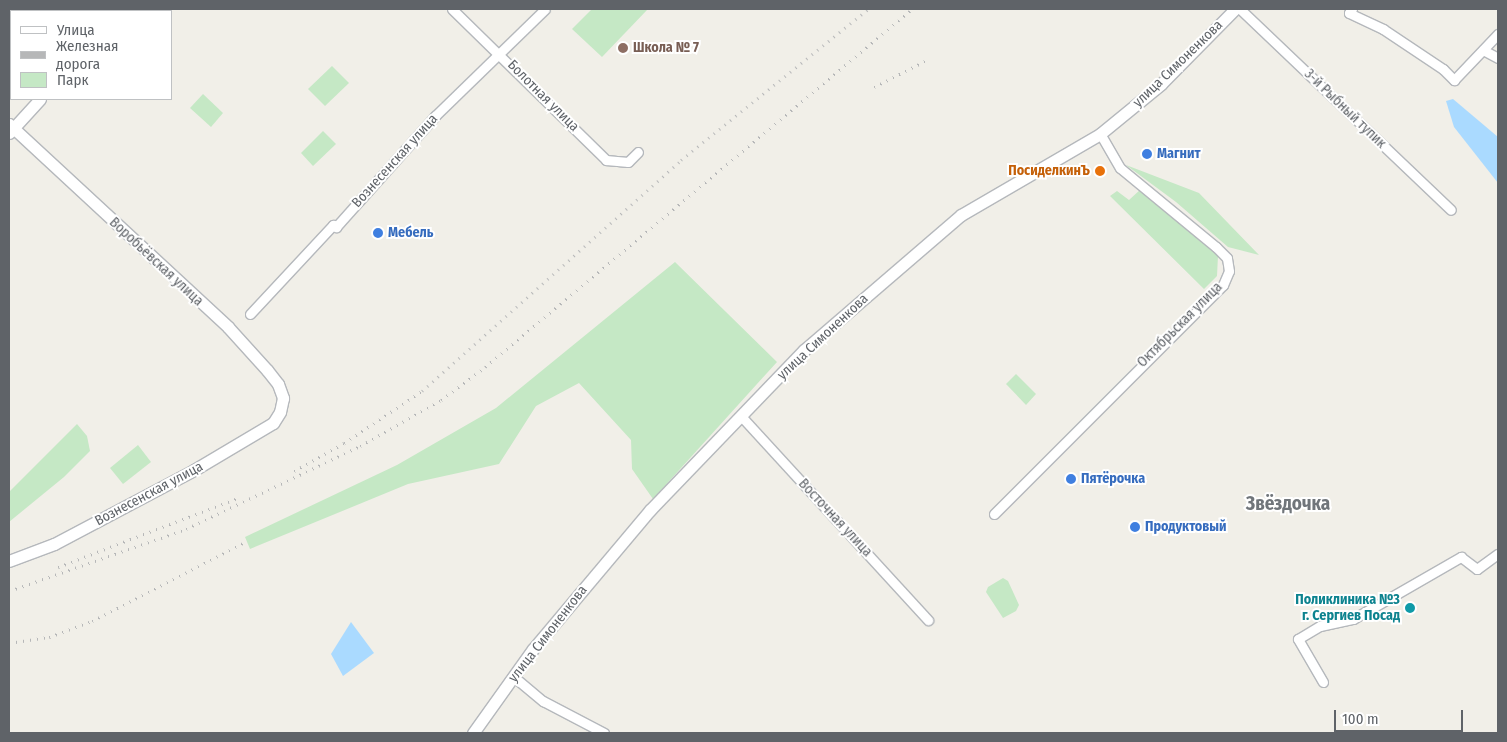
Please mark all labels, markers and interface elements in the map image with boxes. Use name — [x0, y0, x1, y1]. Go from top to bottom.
legend — [10, 10, 172, 100]
street label: улица Симоненкова — [1130, 17, 1226, 111]
text: Улица — [57, 21, 95, 39]
text: Железная дорога — [56, 37, 118, 73]
place label: Школа № 7 — [633, 40, 699, 56]
marker: Школа № 7 — [617, 42, 629, 54]
street label: Болотная улица — [504, 57, 582, 135]
street label: 3-й Рыбный тупик — [1301, 66, 1389, 152]
text: Парк — [57, 71, 88, 89]
street label: Вознесенская улица — [349, 111, 441, 211]
place label: Магнит — [1157, 146, 1200, 162]
marker: Магнит — [1141, 148, 1153, 160]
place label: ПосиделкинЪ — [1008, 163, 1090, 179]
marker: ПосиделкинЪ — [1094, 165, 1106, 177]
street label: Воробьёвская улица — [106, 214, 206, 310]
place label: Мебель — [388, 225, 433, 241]
marker: Мебель — [372, 227, 384, 239]
street label: Октябрьская улица — [1134, 279, 1226, 371]
street label: улица Симоненкова — [774, 291, 872, 383]
street label: Вознесенская улица — [92, 458, 206, 530]
place label: Пятёрочка — [1081, 471, 1145, 487]
marker: Пятёрочка — [1065, 473, 1077, 485]
street label: Восточная улица — [795, 476, 875, 560]
district label: Звёздочка — [1246, 493, 1330, 515]
place label: Продуктовый — [1145, 519, 1227, 535]
marker: Продуктовый — [1129, 521, 1141, 533]
street label: улица Симоненкова — [505, 582, 591, 686]
place label: Поликлиника №3 г. Сергиев Посад — [1295, 592, 1400, 624]
marker: Поликлиника №3 г. Сергиев Посад — [1404, 602, 1416, 614]
scale bar — [1337, 700, 1466, 732]
text: 100 m — [1342, 710, 1379, 728]

